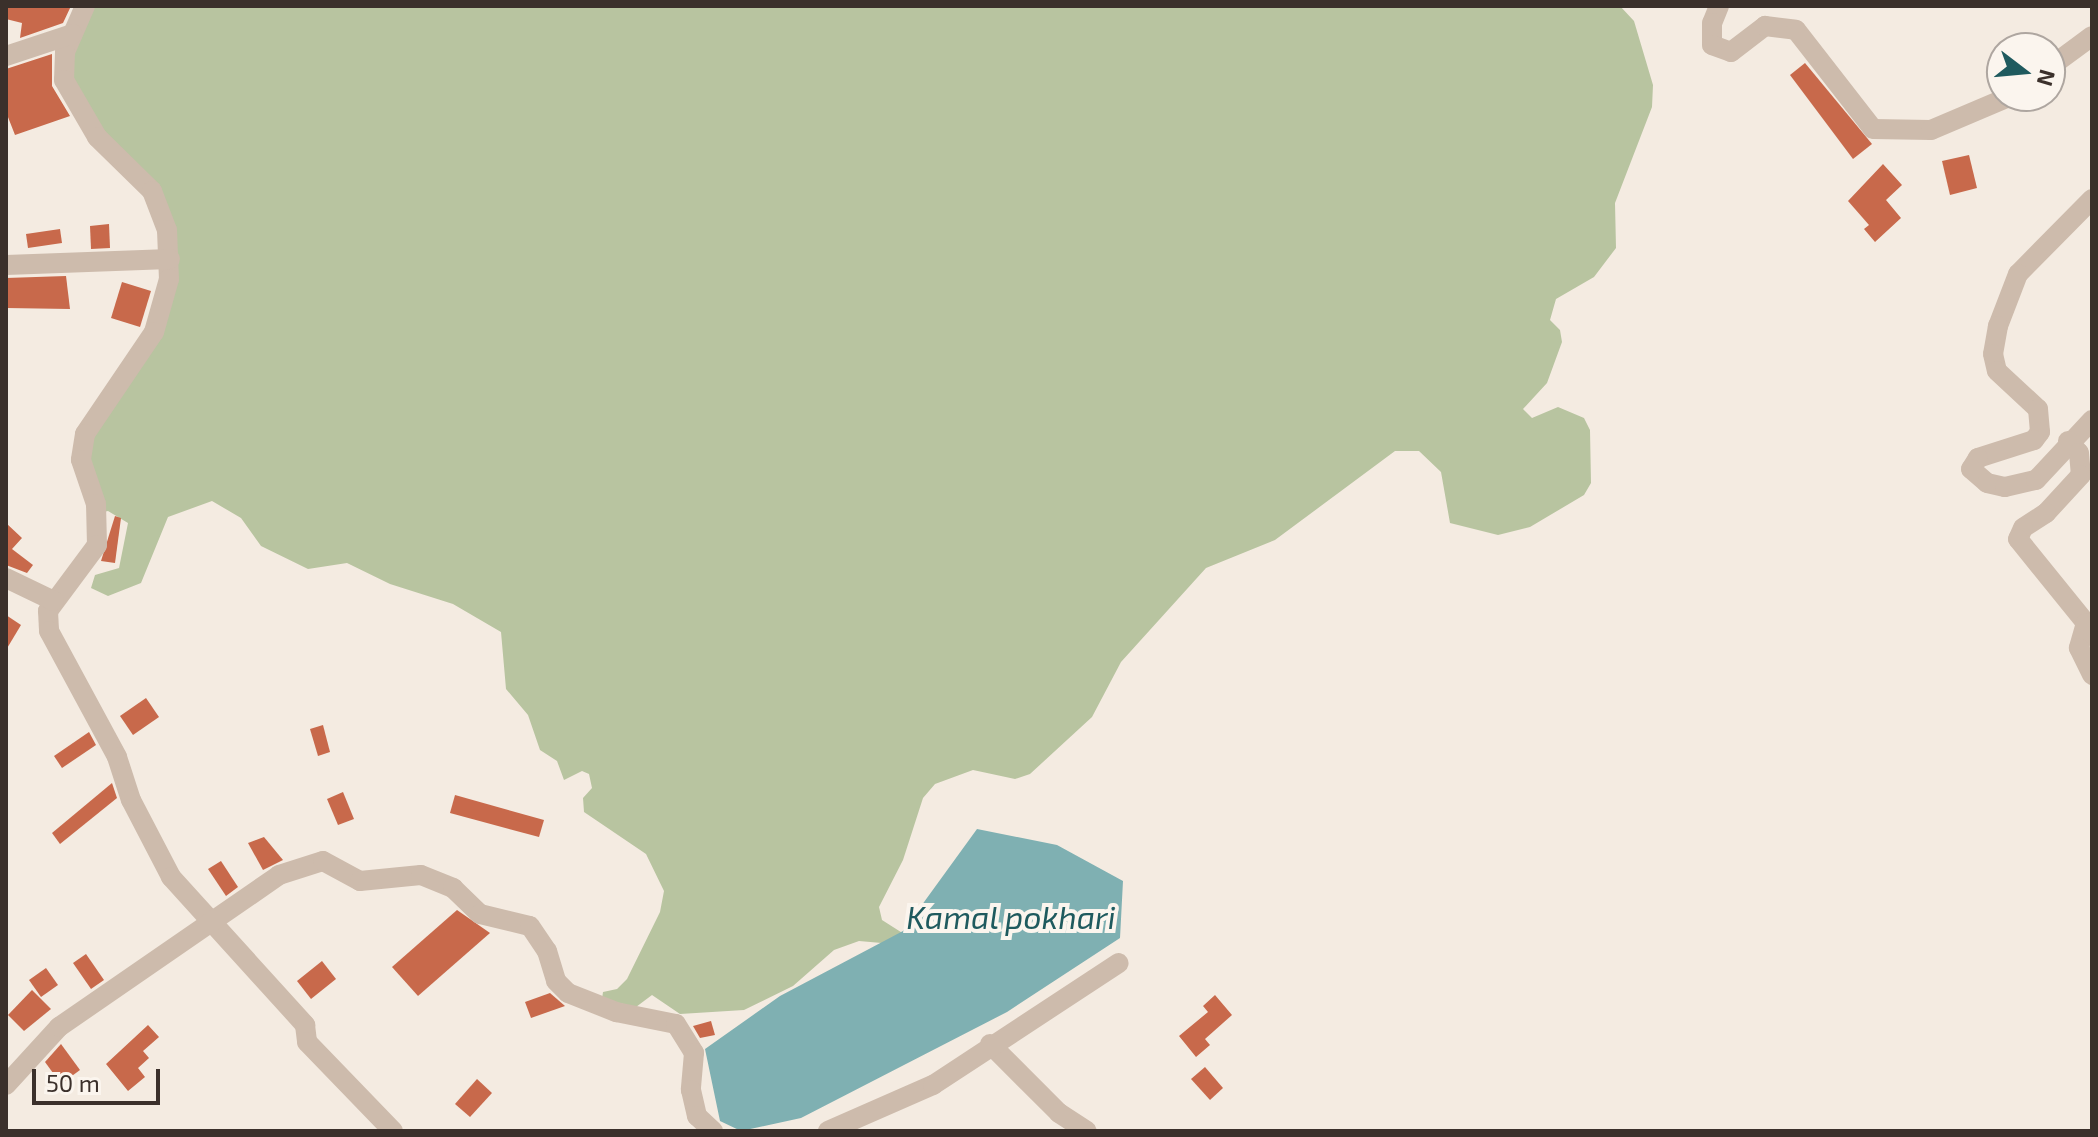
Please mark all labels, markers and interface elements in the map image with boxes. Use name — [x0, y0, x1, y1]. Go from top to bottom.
north arrow — [1986, 32, 2066, 112]
text: N — [2032, 67, 2062, 89]
water label: Kamal pokhari — [906, 897, 1116, 935]
scale bar — [36, 1053, 164, 1103]
text: 50 m — [46, 1068, 100, 1097]

